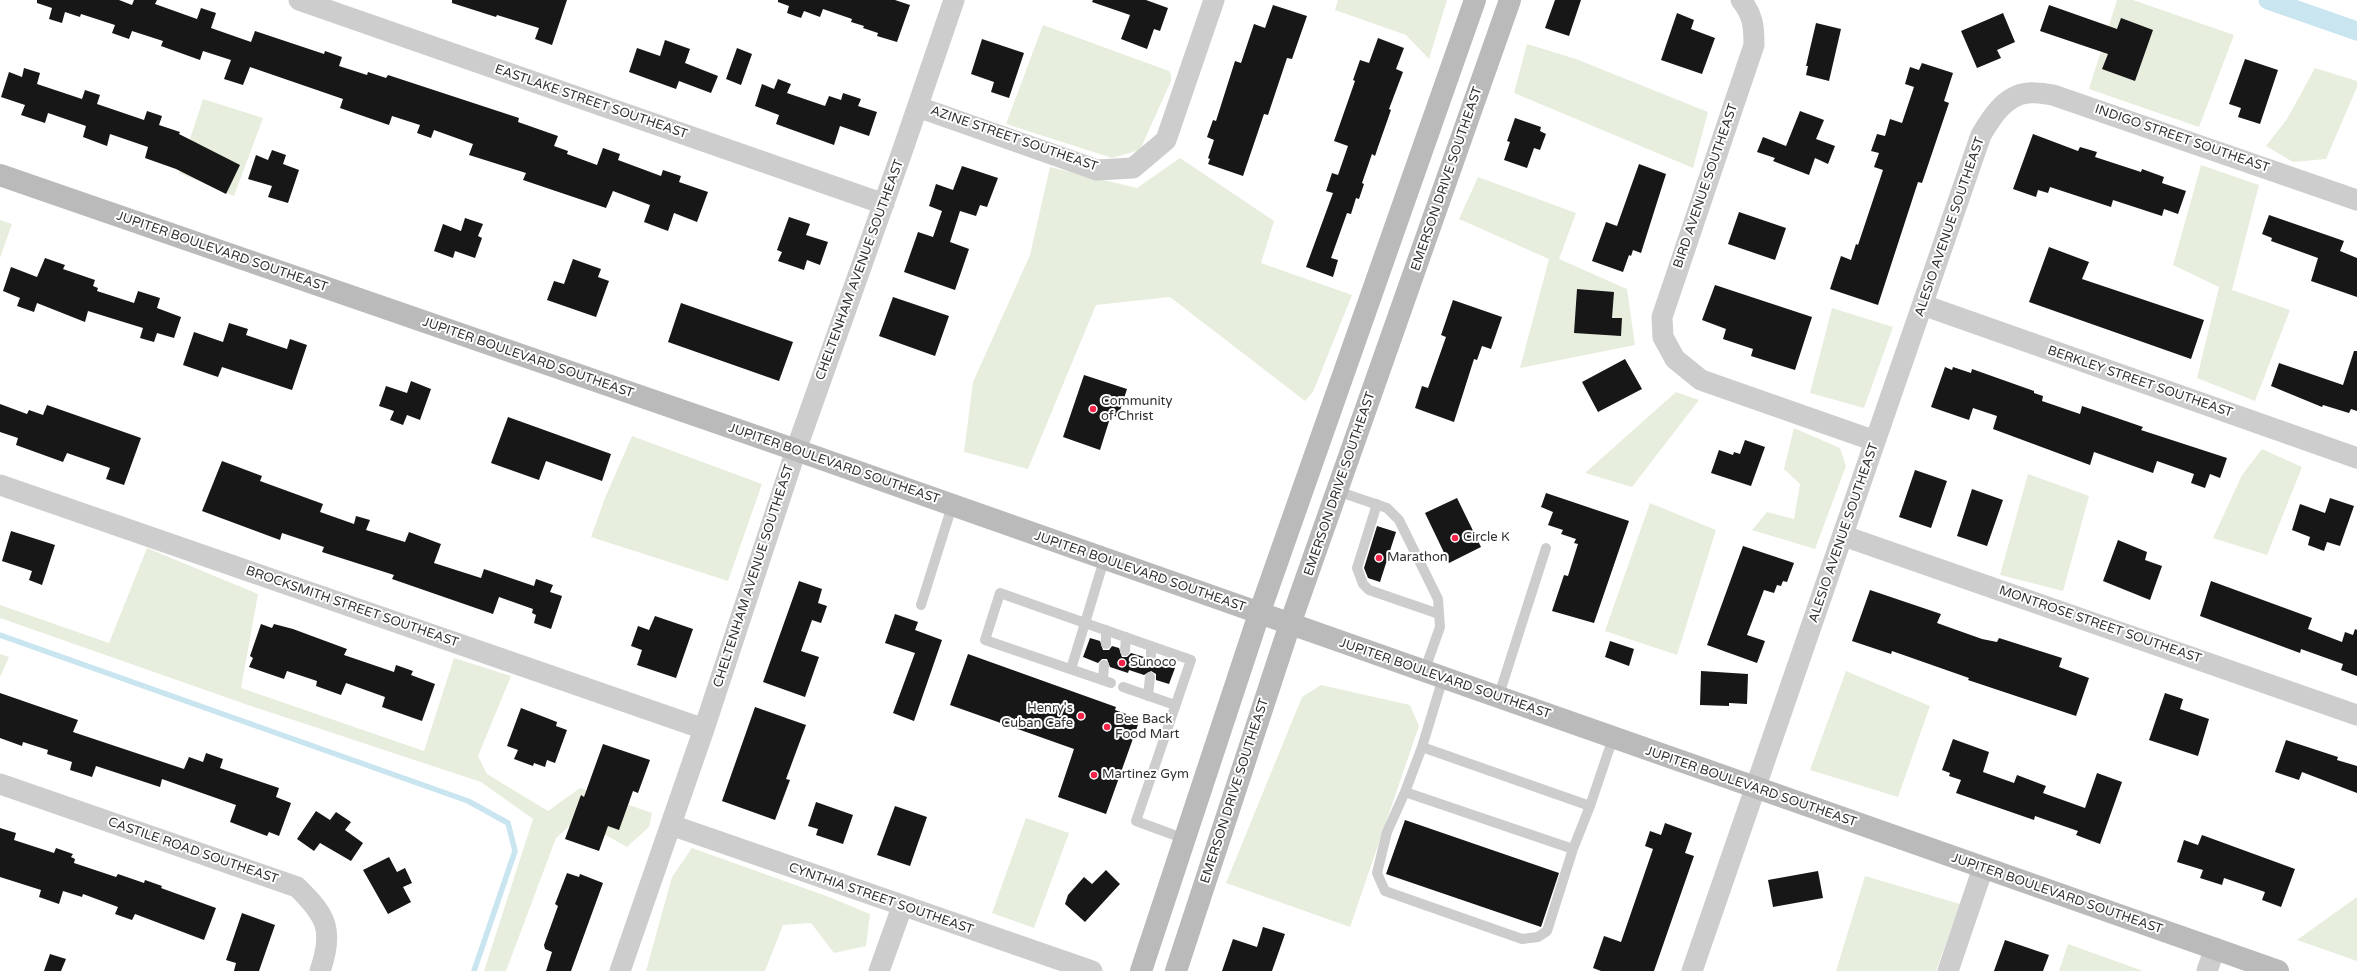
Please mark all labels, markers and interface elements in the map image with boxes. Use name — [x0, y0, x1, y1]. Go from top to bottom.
street label: EASTLAKE STREET SOUTHEAST — [493, 62, 689, 142]
street label: EMERSON DRIVE SOUTHEAST — [1408, 85, 1486, 273]
street label: BIRD AVENUE SOUTHEAST — [1670, 102, 1742, 270]
street label: INDIGO STREET SOUTHEAST — [2093, 102, 2271, 176]
street label: AZINE STREET SOUTHEAST — [928, 103, 1100, 175]
street label: ALESIO AVENUE SOUTHEAST — [1912, 135, 1988, 319]
street label: CHELTENHAM AVENUE SOUTHEAST — [813, 157, 907, 383]
street label: JUPITER BOULEVARD SOUTHEAST — [114, 208, 330, 296]
street label: JUPITER BOULEVARD SOUTHEAST — [420, 314, 636, 402]
street label: BERKLEY STREET SOUTHEAST — [2045, 343, 2235, 421]
street label: EMERSON DRIVE SOUTHEAST — [1301, 390, 1379, 578]
place label: Community of Christ — [1101, 394, 1172, 425]
marker: Community of Christ — [1088, 404, 1098, 414]
street label: JUPITER BOULEVARD SOUTHEAST — [726, 420, 942, 508]
street label: ALESIO AVENUE SOUTHEAST — [1806, 441, 1882, 625]
street label: CHELTENHAM AVENUE SOUTHEAST — [710, 462, 798, 690]
street label: JUPITER BOULEVARD SOUTHEAST — [1032, 528, 1248, 616]
place label: Circle K — [1463, 530, 1510, 546]
marker: Circle K — [1450, 533, 1460, 543]
place label: Marathon — [1387, 550, 1448, 566]
marker: Marathon — [1374, 553, 1384, 563]
street label: BROCKSMITH STREET SOUTHEAST — [244, 563, 460, 651]
street label: MONTROSE STREET SOUTHEAST — [1997, 583, 2203, 667]
street label: JUPITER BOULEVARD SOUTHEAST — [1337, 635, 1553, 723]
place label: Sunoco — [1130, 655, 1176, 671]
marker: Sunoco — [1117, 658, 1127, 668]
street label: EMERSON DRIVE SOUTHEAST — [1198, 696, 1272, 886]
place label: Henry's Cuban Cafe — [1001, 701, 1073, 732]
marker: Henry's Cuban Cafe — [1076, 711, 1086, 721]
place label: Bee Back Food Mart — [1115, 712, 1180, 743]
marker: Bee Back Food Mart — [1102, 722, 1112, 732]
street label: JUPITER BOULEVARD SOUTHEAST — [1643, 743, 1859, 831]
place label: Martinez Gym — [1102, 767, 1189, 783]
marker: Martinez Gym — [1089, 770, 1099, 780]
street label: CASTILE ROAD SOUTHEAST — [106, 814, 280, 888]
street label: JUPITER BOULEVARD SOUTHEAST — [1949, 850, 2165, 938]
street label: CYNTHIA STREET SOUTHEAST — [787, 860, 975, 938]

